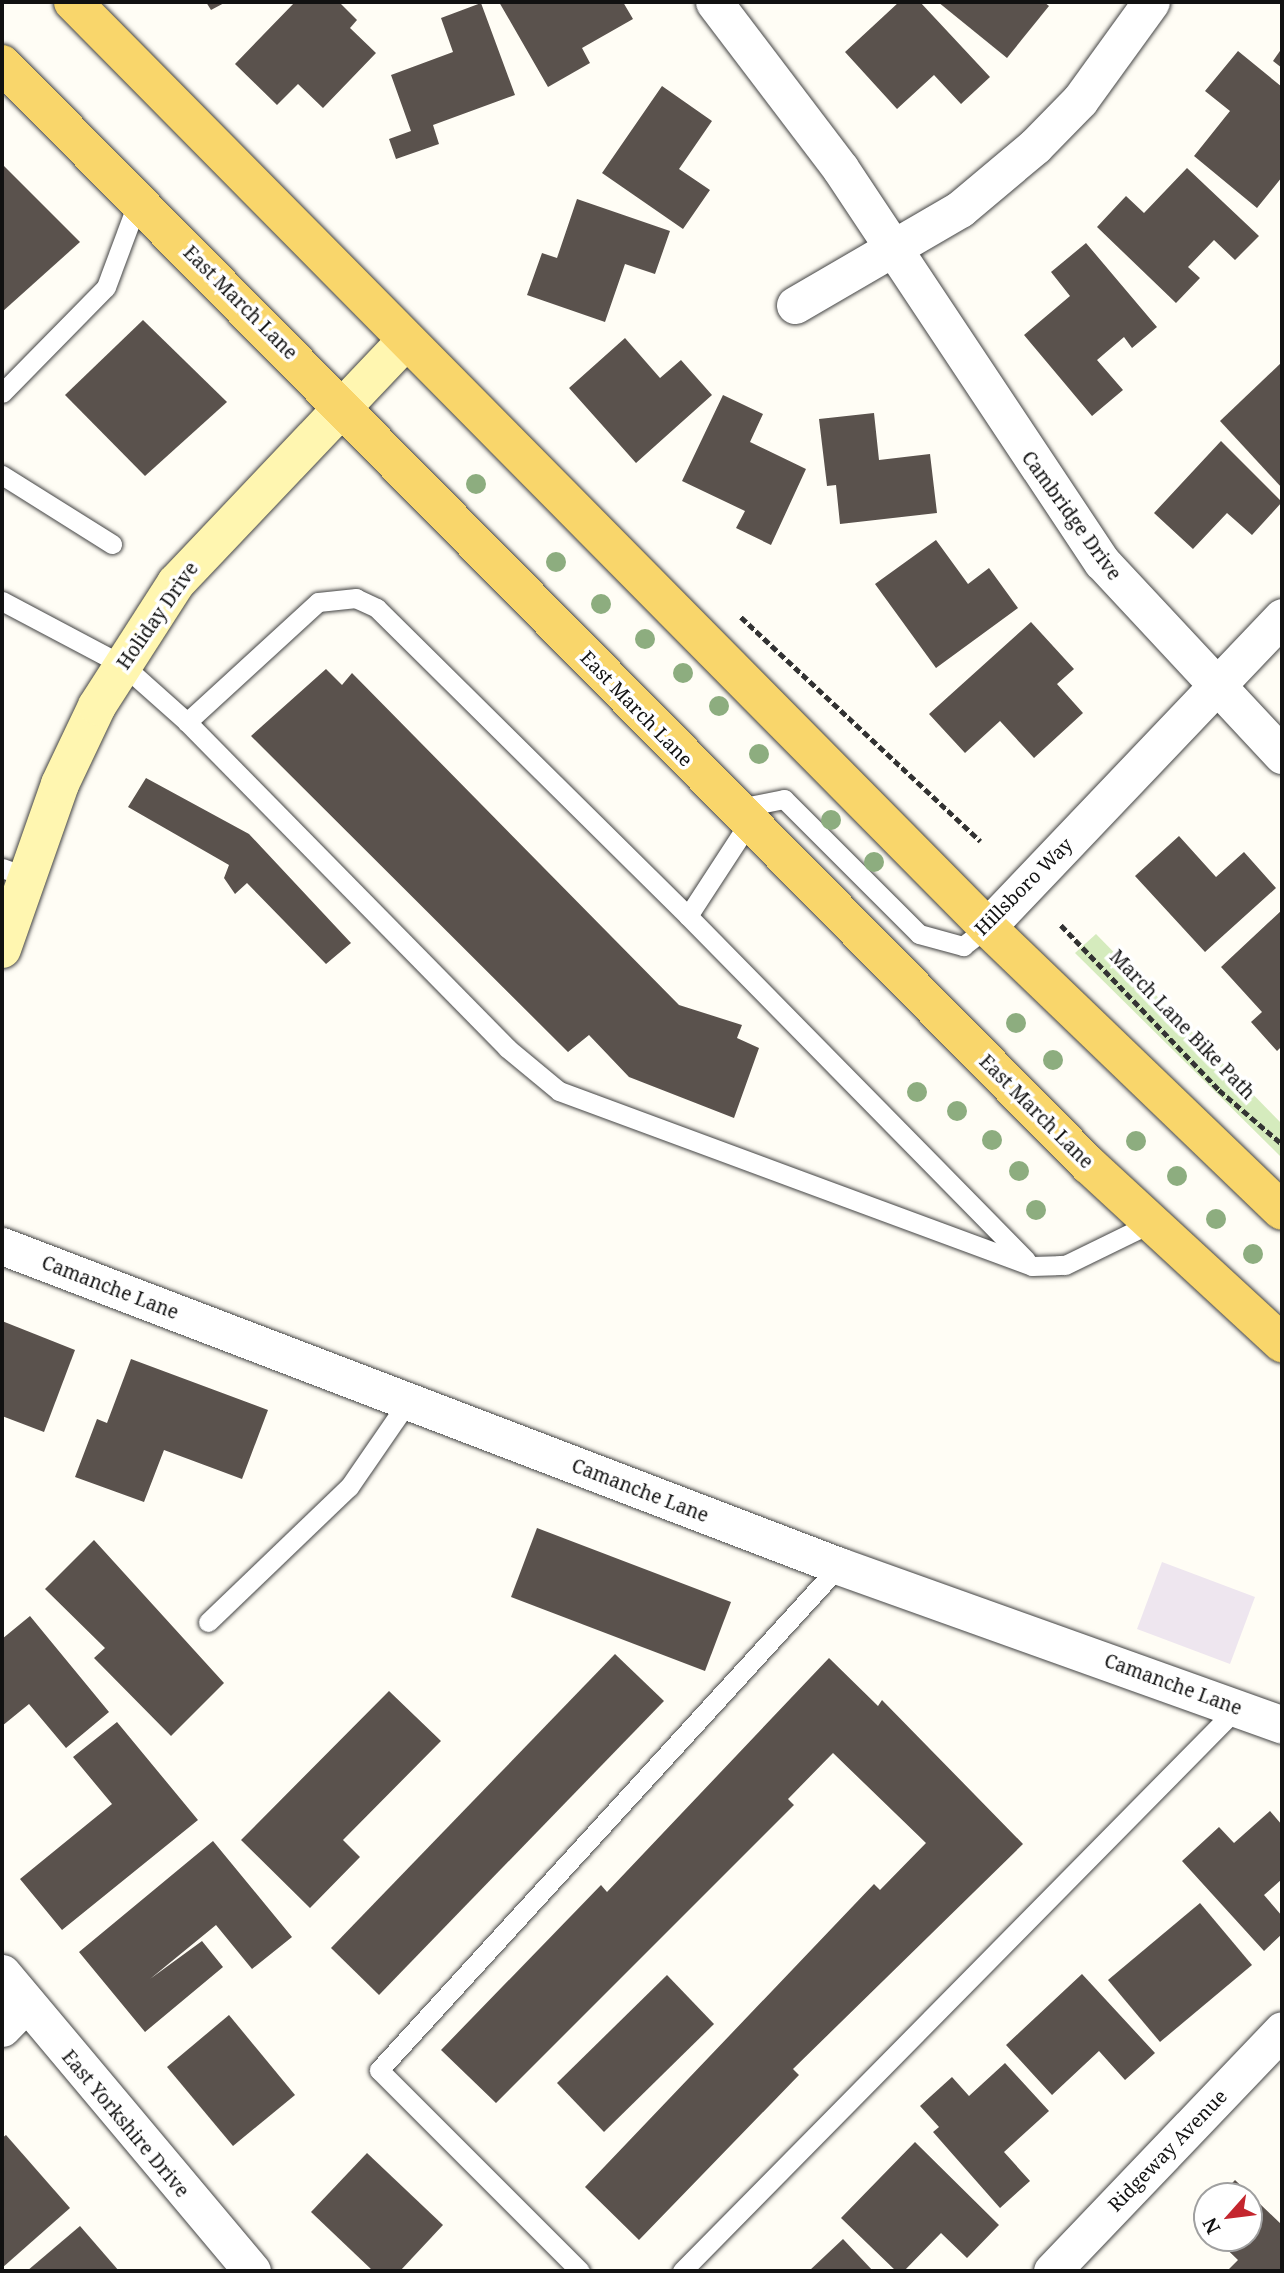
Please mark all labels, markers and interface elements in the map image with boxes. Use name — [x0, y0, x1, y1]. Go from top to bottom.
street label: East March Lane — [178, 241, 302, 365]
street label: Cambridge Drive — [1017, 447, 1125, 585]
street label: Holiday Drive — [113, 558, 203, 674]
street label: East March Lane — [575, 647, 697, 771]
street label: Hillsboro Way — [970, 833, 1078, 941]
street label: March Lane Bike Path — [1105, 946, 1259, 1104]
street label: East March Lane — [974, 1050, 1098, 1174]
street label: Camanche Lane — [38, 1251, 182, 1325]
street label: Camanche Lane — [568, 1454, 712, 1528]
street label: Camanche Lane — [1101, 1650, 1245, 1720]
street label: East Yorkshire Drive — [57, 2046, 193, 2202]
street label: Ridgeway Avenue — [1104, 2085, 1232, 2217]
north arrow — [1193, 2182, 1263, 2252]
text: N — [1196, 2213, 1226, 2239]

